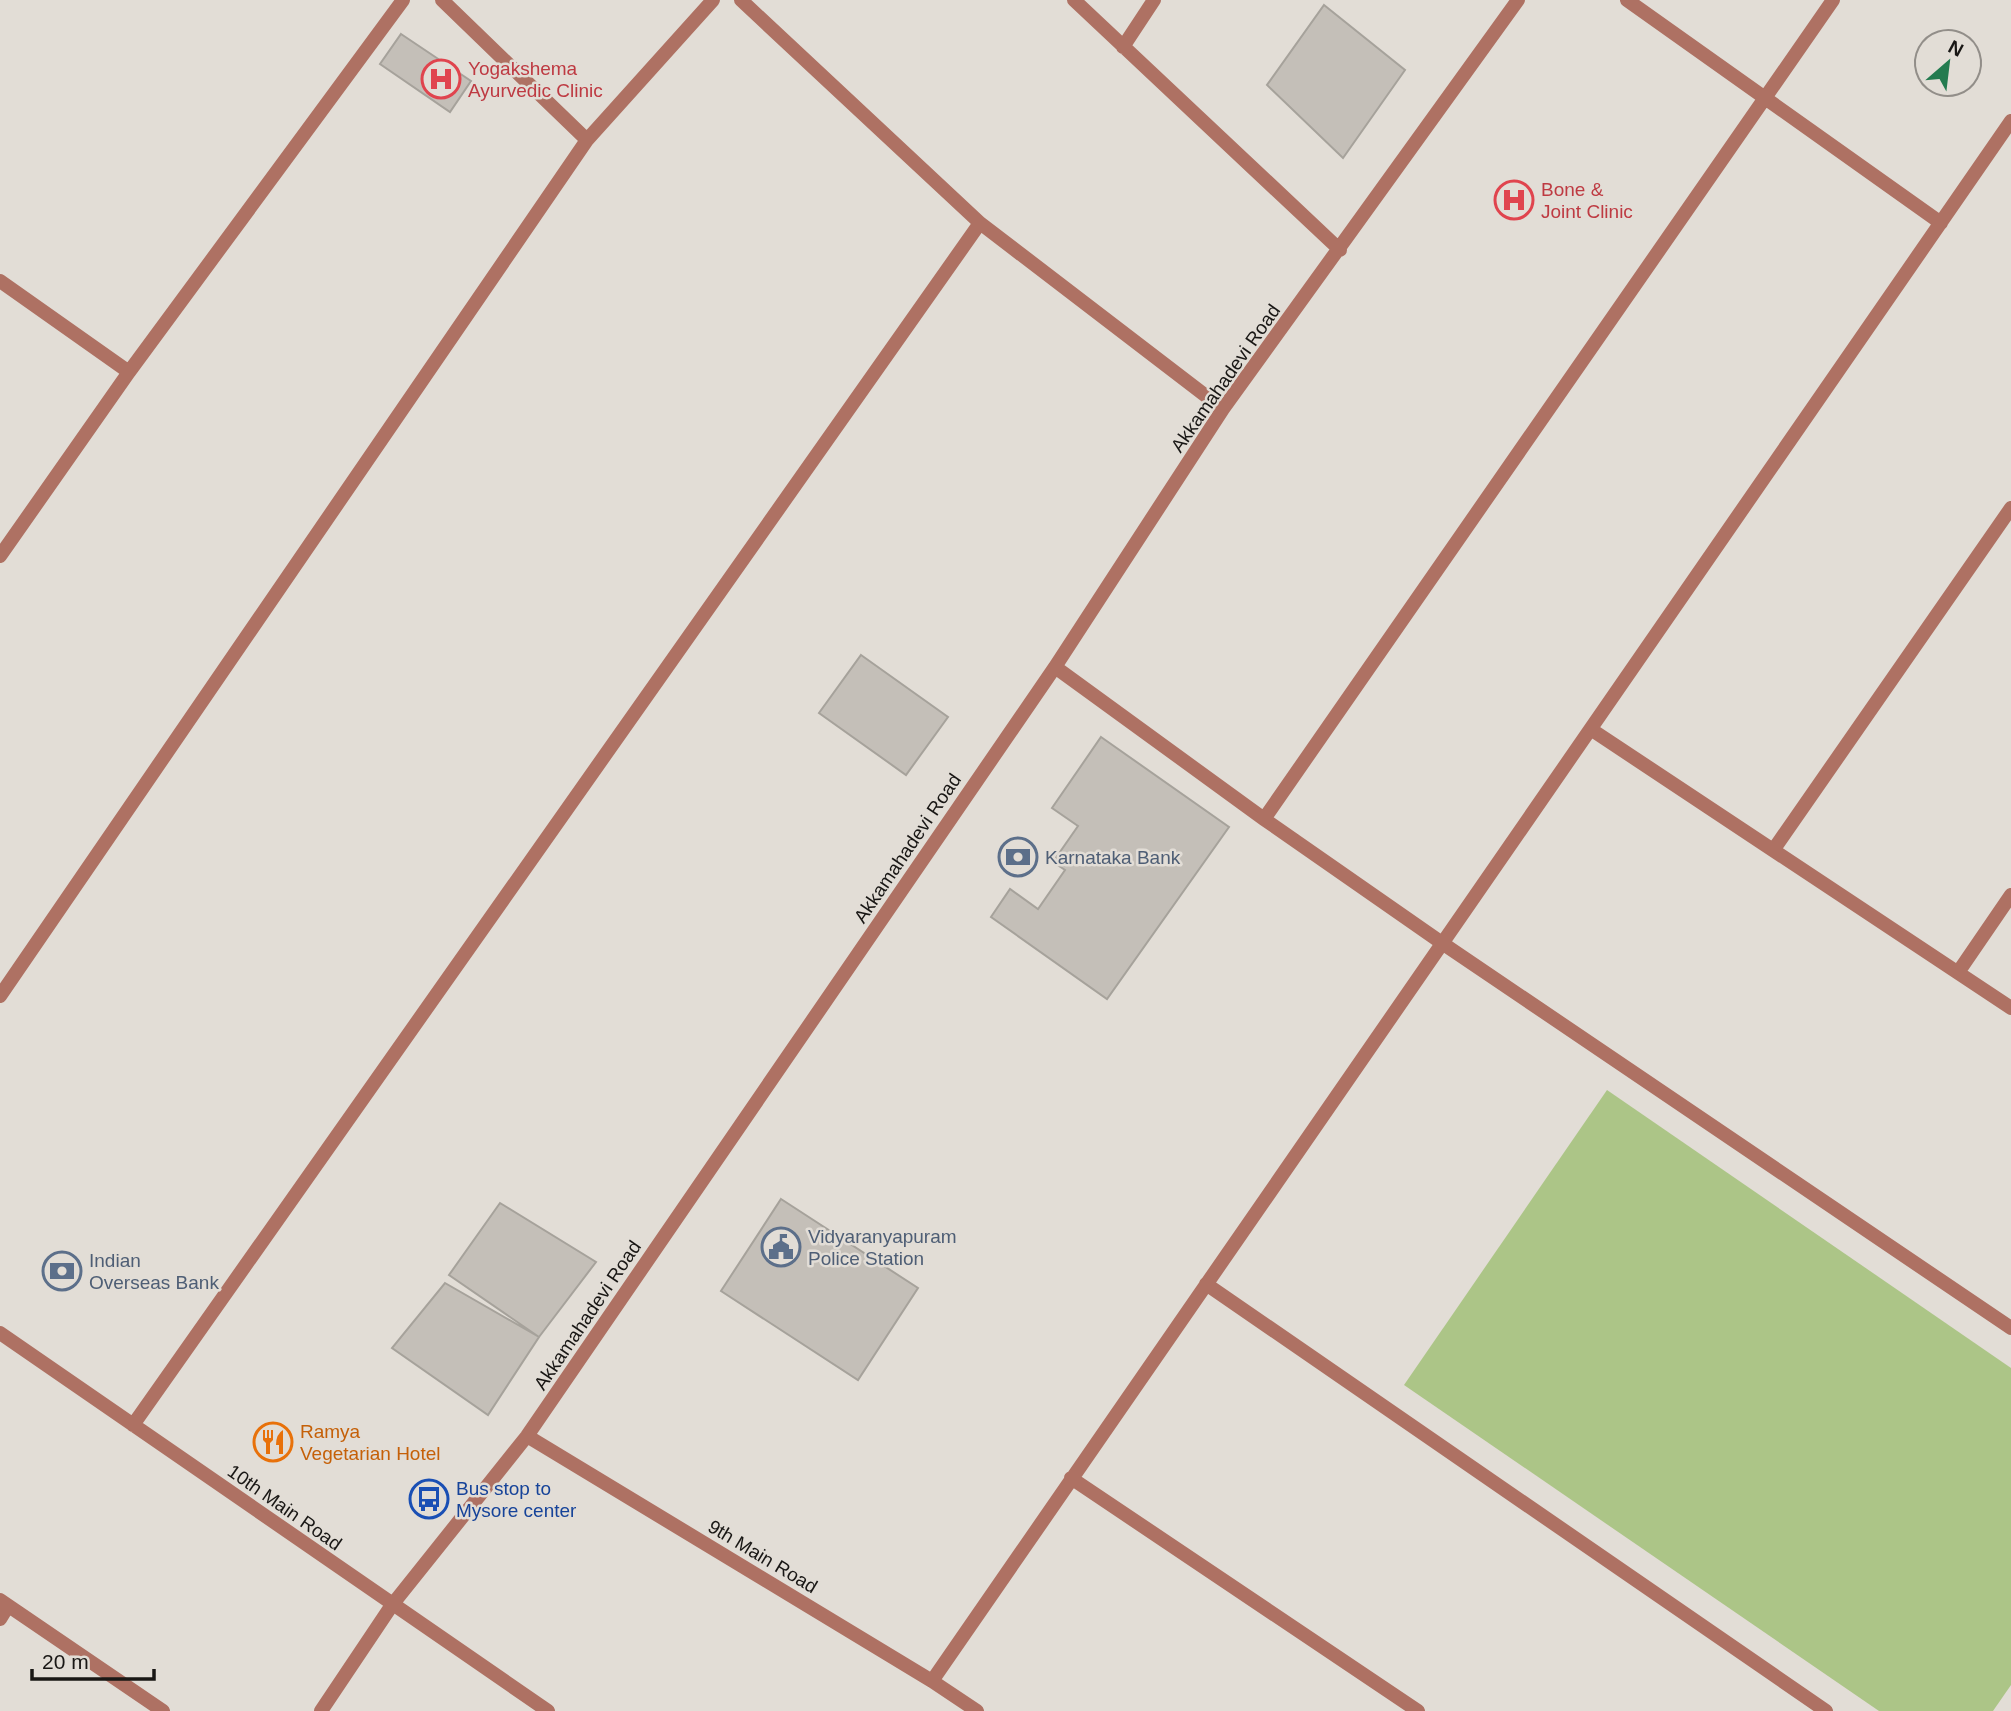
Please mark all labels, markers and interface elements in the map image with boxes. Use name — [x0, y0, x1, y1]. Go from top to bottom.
north arrow — [1913, 28, 1983, 98]
text: N — [1945, 36, 1967, 61]
hospital icon: Yogakshema Ayurvedic Clinic — [420, 58, 462, 100]
place label: Yogakshema Ayurvedic Clinic — [468, 58, 603, 101]
hospital icon: Bone & Joint Clinic — [1493, 179, 1535, 221]
place label: Bone & Joint Clinic — [1541, 179, 1633, 222]
street label: Akkamahadevi Road — [1167, 300, 1284, 456]
street label: Akkamahadevi Road — [850, 770, 965, 927]
bank icon: Karnataka Bank — [997, 836, 1039, 878]
place label: Karnataka Bank — [1045, 847, 1181, 868]
public building icon: Vidyaranyapuram Police Station — [760, 1226, 802, 1268]
place label: Vidyaranyapuram Police Station — [808, 1226, 957, 1269]
street label: Akkamahadevi Road — [530, 1237, 645, 1394]
bank icon: Indian Overseas Bank — [41, 1250, 83, 1292]
place label: Indian Overseas Bank — [89, 1250, 219, 1293]
restaurant icon: Ramya Vegetarian Hotel — [252, 1421, 294, 1463]
place label: Ramya Vegetarian Hotel — [300, 1421, 441, 1464]
street label: 10th Main Road — [224, 1460, 346, 1554]
bus stop icon: Bus stop to Mysore center — [408, 1478, 450, 1520]
place label: Bus stop to Mysore center — [456, 1478, 577, 1521]
street label: 9th Main Road — [704, 1516, 821, 1597]
scale bar — [32, 1638, 154, 1682]
text: 20 m — [42, 1650, 89, 1673]

